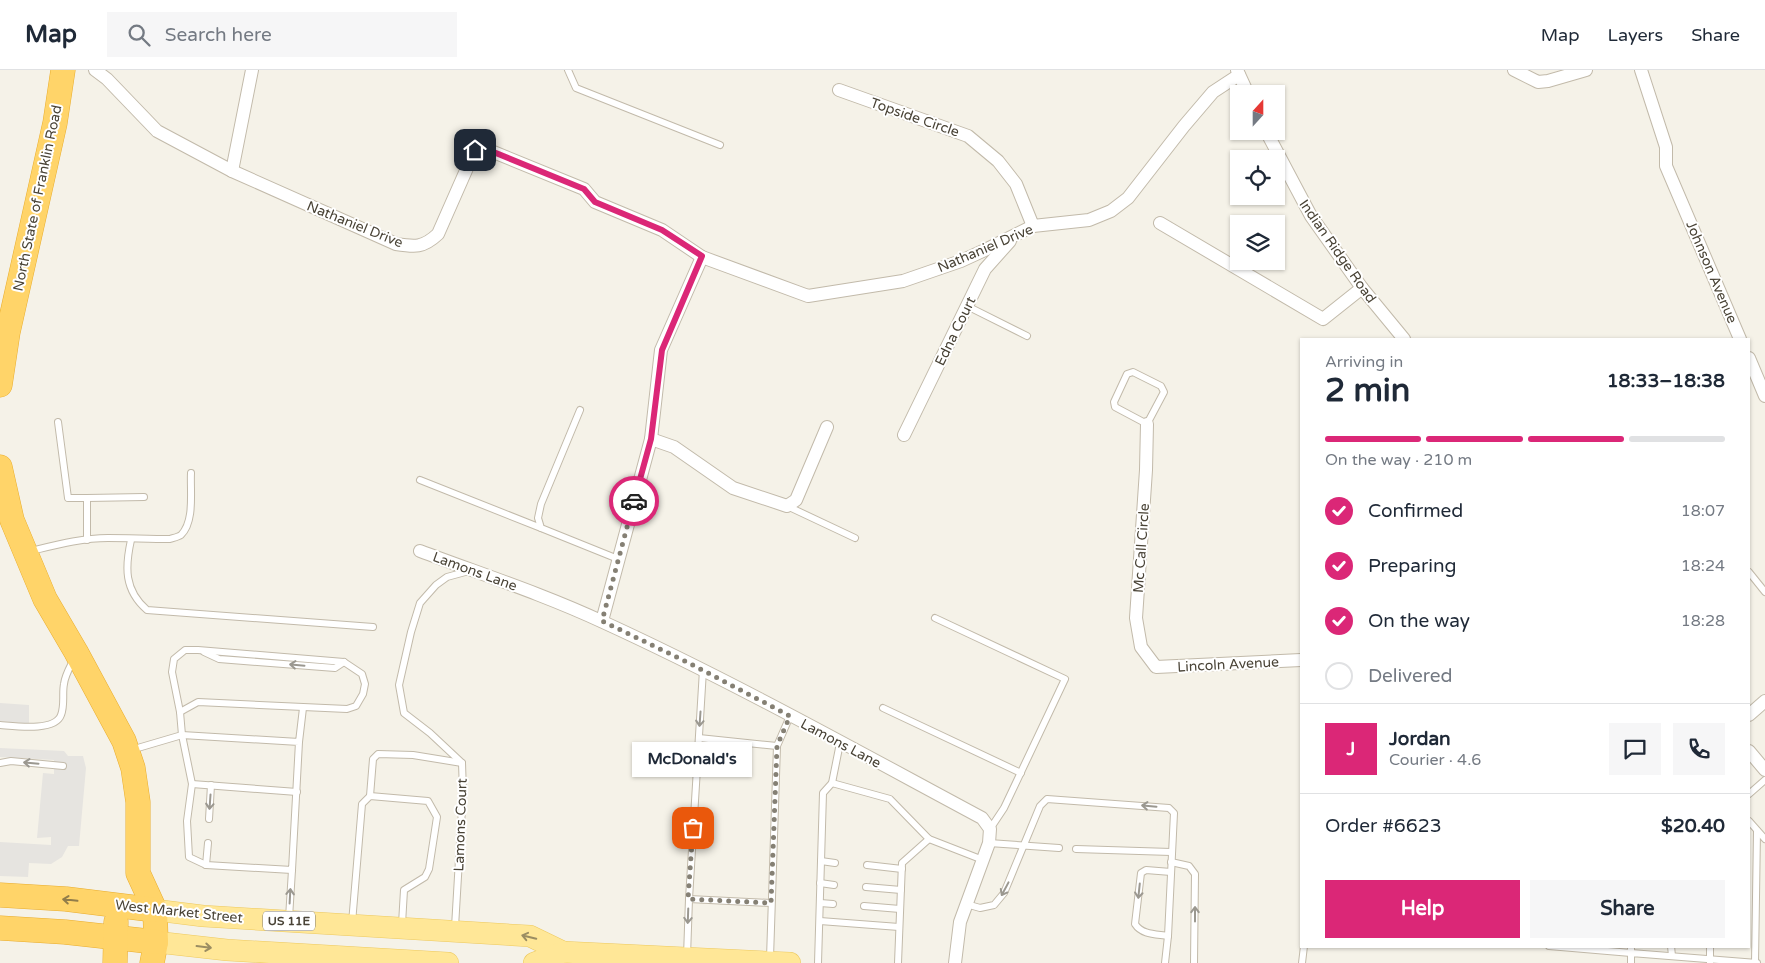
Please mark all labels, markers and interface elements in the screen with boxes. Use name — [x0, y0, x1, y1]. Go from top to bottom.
search box — [107, 12, 457, 57]
text: Map — [25, 20, 77, 49]
icon: search — [125, 21, 153, 49]
text: Search here — [165, 24, 272, 46]
text: Map — [1541, 24, 1580, 46]
text: Layers — [1608, 24, 1663, 46]
text: Share — [1691, 24, 1740, 46]
north arrow — [1230, 85, 1285, 140]
map controls — [1230, 85, 1285, 270]
street label: Topside Circle — [868, 94, 962, 141]
street label: North State of Franklin Road — [9, 103, 66, 293]
pin — [454, 129, 496, 171]
icon: home — [461, 136, 489, 164]
button: locate — [1230, 150, 1285, 205]
street label: Indian Ridge Road — [1295, 196, 1380, 306]
street label: Nathaniel Drive — [304, 197, 405, 252]
button: layers — [1230, 215, 1285, 270]
street label: Johnson Avenue — [1682, 218, 1741, 326]
street label: Nathaniel Drive — [935, 221, 1036, 276]
street label: Edna Court — [931, 293, 980, 369]
text: Arriving in — [1325, 352, 1403, 372]
text: 18:33–18:38 — [1607, 370, 1725, 392]
text: 2 min — [1325, 372, 1410, 410]
text: On the way · 210 m — [1325, 450, 1472, 470]
courier — [609, 476, 659, 526]
icon: car — [620, 487, 648, 515]
icon: check — [1325, 497, 1353, 525]
text: Confirmed — [1368, 500, 1463, 522]
text: 18:07 — [1681, 501, 1725, 521]
street label: Mc Call Circle — [1130, 503, 1153, 593]
street label: Lamons Lane — [430, 548, 519, 595]
icon: check — [1325, 552, 1353, 580]
text: Preparing — [1368, 555, 1457, 577]
text: 18:24 — [1681, 556, 1725, 576]
icon: check — [1325, 607, 1353, 635]
text: On the way — [1368, 610, 1470, 632]
text: 18:28 — [1681, 611, 1725, 631]
street label: Lincoln Avenue — [1177, 653, 1279, 676]
one-way arrow — [289, 661, 305, 670]
text: Delivered — [1368, 665, 1453, 687]
one-way arrow — [695, 711, 704, 727]
street label: Lamons Lane — [798, 715, 884, 772]
button: chat — [1609, 723, 1661, 775]
button: phone — [1673, 723, 1725, 775]
text: Jordan — [1389, 728, 1451, 750]
text: J — [1347, 738, 1355, 760]
callout: McDonald's — [633, 743, 753, 778]
text: McDonald's — [647, 749, 737, 769]
text: Courier · 4.6 — [1389, 750, 1481, 770]
one-way arrow — [24, 758, 40, 768]
street label: Lamons Court — [450, 777, 471, 872]
one-way arrow — [206, 794, 215, 810]
one-way arrow — [1141, 801, 1157, 811]
pin — [672, 807, 714, 849]
icon: bag — [679, 814, 707, 842]
text: Order #6623 — [1325, 815, 1442, 837]
text: $20.40 — [1661, 815, 1725, 837]
button: Help — [1325, 880, 1520, 938]
button: Share — [1530, 880, 1725, 938]
one-way arrow — [1000, 882, 1010, 897]
one-way arrow — [1134, 883, 1144, 899]
one-way arrow — [286, 888, 295, 904]
one-way arrow — [62, 895, 78, 904]
street label: West Market Street — [114, 896, 244, 927]
one-way arrow — [1190, 907, 1200, 923]
one-way arrow — [683, 908, 693, 924]
road number: US 11E — [263, 911, 315, 930]
one-way arrow — [521, 932, 537, 941]
one-way arrow — [196, 942, 212, 952]

